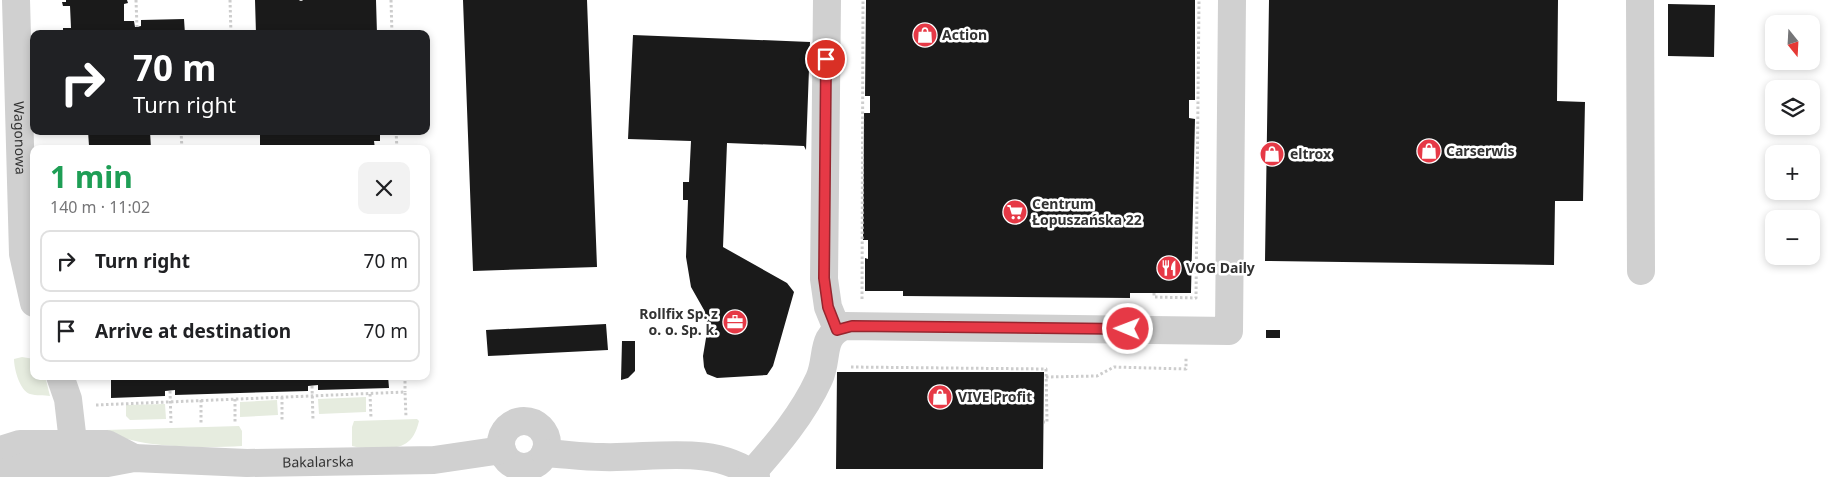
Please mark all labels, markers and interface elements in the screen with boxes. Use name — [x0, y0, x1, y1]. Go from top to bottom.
north arrow — [1765, 15, 1820, 70]
map controls — [1765, 15, 1820, 265]
shop icon: Action — [912, 22, 938, 48]
place label: Action — [942, 25, 987, 44]
pin — [805, 38, 847, 80]
text: 70 m — [133, 44, 216, 91]
icon: arrive — [812, 45, 840, 73]
icon: right — [50, 50, 115, 115]
button: layers — [1765, 80, 1820, 135]
text: Turn right — [133, 89, 236, 119]
street label: Wagonowa — [10, 101, 31, 175]
shop icon: Carserwis — [1416, 138, 1442, 164]
shop icon: eltrox — [1259, 141, 1285, 167]
place label: Carserwis — [1446, 141, 1514, 160]
place label: eltrox — [1290, 144, 1332, 163]
button: + — [1765, 145, 1820, 200]
text: 1 min — [50, 156, 133, 197]
button: close — [358, 162, 410, 214]
place label: Centrum Łopuszańska 22 — [1032, 194, 1142, 229]
text: 140 m · 11:02 — [50, 196, 150, 218]
supermarket icon: Centrum Łopuszańska 22 — [1002, 199, 1028, 225]
button: − — [1765, 210, 1820, 265]
icon: right — [52, 247, 80, 275]
text: Turn right — [95, 248, 190, 274]
text: 70 m — [364, 248, 408, 274]
restaurant icon: VOG Daily — [1156, 255, 1182, 281]
place label: VOG Daily — [1186, 258, 1255, 277]
position arrow — [1101, 302, 1153, 354]
place label: Rollfix Sp. z o. o. Sp. k. — [639, 304, 718, 339]
office icon: Rollfix Sp. z o. o. Sp. k. — [722, 309, 748, 335]
icon: arrive — [52, 317, 80, 345]
text: Arrive at destination — [95, 318, 291, 344]
text: 70 m — [364, 318, 408, 344]
shop icon: VIVE Profit — [927, 384, 953, 410]
place label: VIVE Profit — [958, 387, 1032, 406]
street label: Bakalarska — [282, 451, 354, 471]

